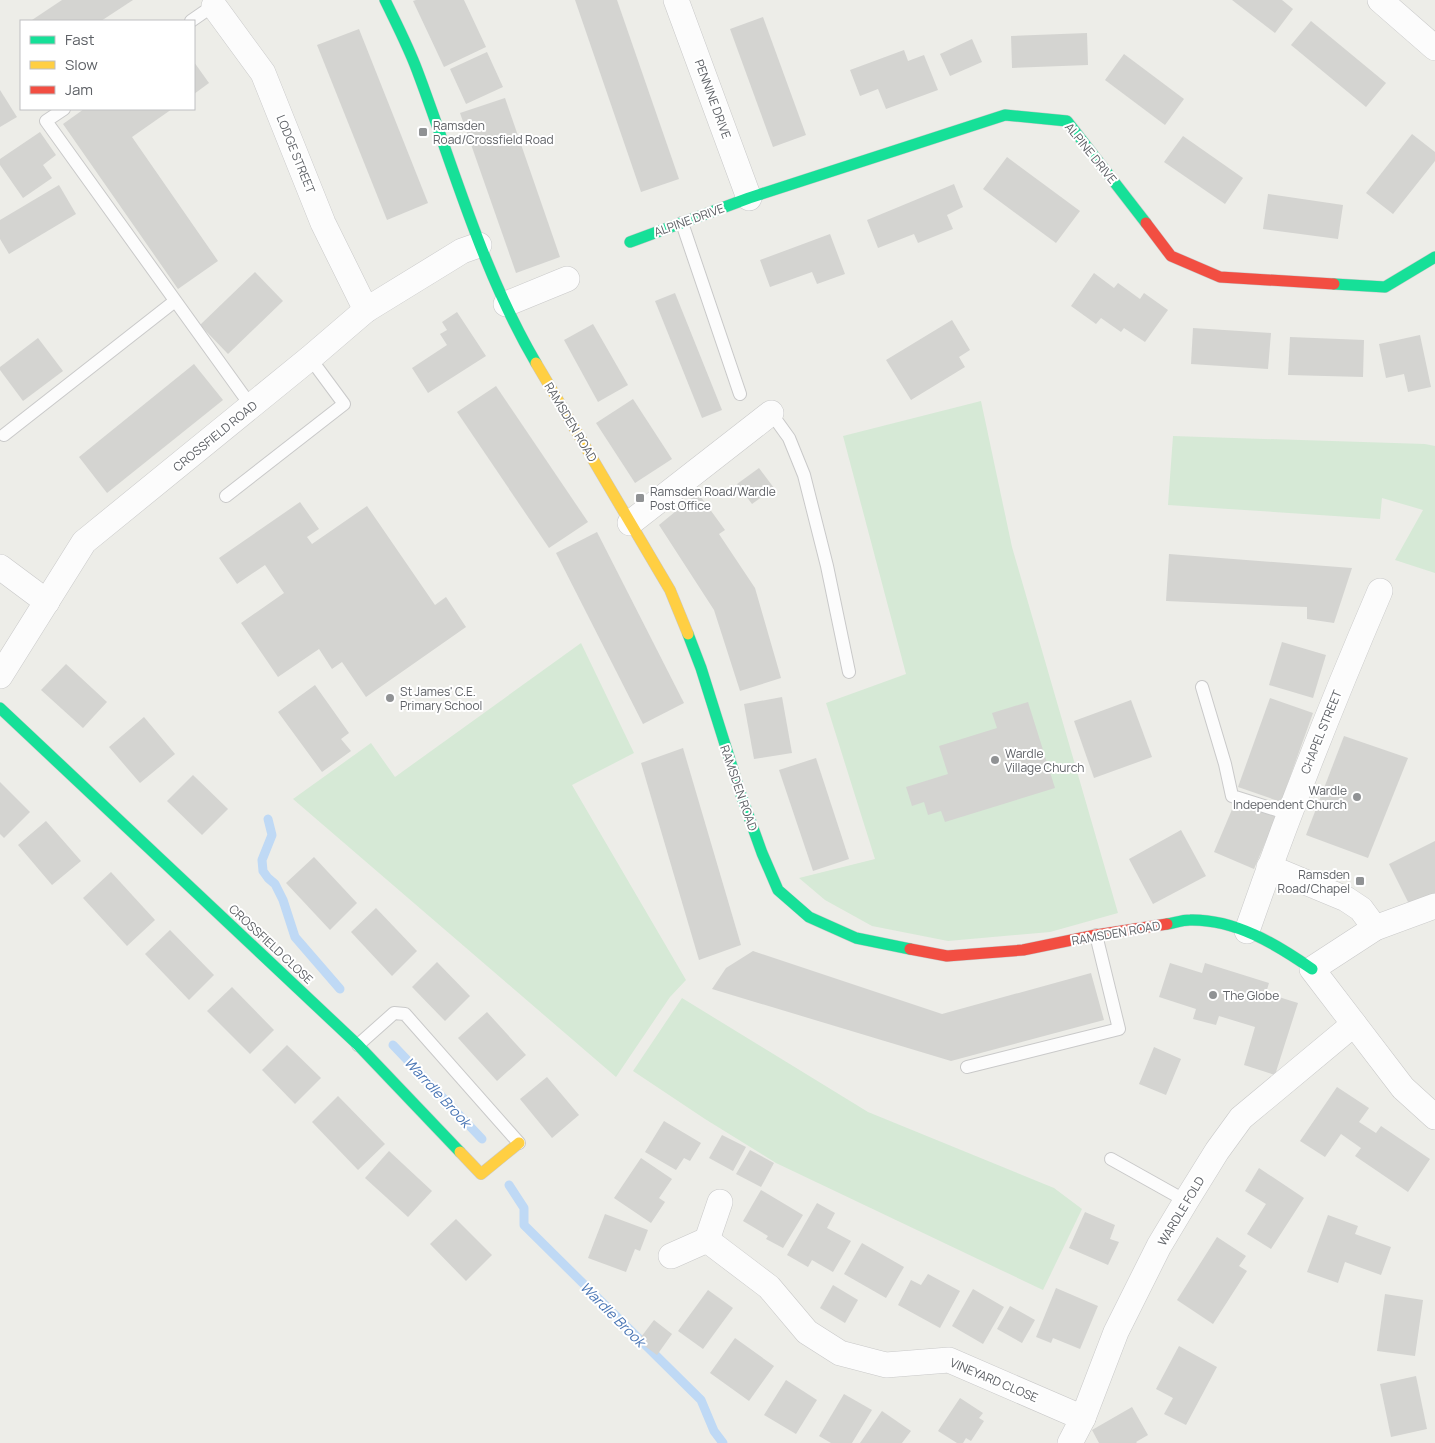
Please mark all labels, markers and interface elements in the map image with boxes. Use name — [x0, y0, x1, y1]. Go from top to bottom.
legend — [20, 20, 195, 110]
text: Fast — [65, 29, 94, 50]
text: Slow — [65, 54, 98, 75]
street label: PENNINE DRIVE — [691, 57, 735, 141]
text: Jam — [65, 79, 93, 100]
street label: LODGE STREET — [273, 112, 320, 197]
place label: Ramsden Road/Crossfield Road — [433, 117, 554, 148]
street label: ALPINE DRIVE — [1061, 119, 1121, 187]
marker: Ramsden Road/Crossfield Road — [417, 126, 429, 138]
street label: ALPINE DRIVE — [651, 199, 727, 241]
street label: RAMSDEN ROAD — [541, 379, 601, 465]
street label: CROSSFIELD ROAD — [169, 397, 261, 475]
place label: Ramsden Road/Wardle Post Office — [650, 483, 776, 514]
marker: Ramsden Road/Wardle Post Office — [634, 492, 646, 504]
place label: St James' C.E. Primary School — [400, 683, 482, 714]
street label: CHAPEL STREET — [1296, 687, 1346, 777]
marker: St James' C.E. Primary School — [384, 692, 396, 704]
street label: RAMSDEN ROAD — [716, 743, 762, 833]
place label: Wardle Village Church — [1005, 745, 1084, 776]
marker: Wardle Village Church — [989, 754, 1001, 766]
place label: Wardle Independent Church — [1233, 782, 1347, 813]
marker: Wardle Independent Church — [1351, 791, 1363, 803]
place label: Ramsden Road/Chapel — [1278, 866, 1350, 897]
marker: Ramsden Road/Chapel — [1354, 875, 1366, 887]
street label: CROSSFIELD CLOSE — [225, 900, 317, 988]
street label: RAMSDEN ROAD — [1070, 917, 1162, 949]
place label: The Globe — [1223, 987, 1279, 1004]
marker: The Globe — [1207, 989, 1219, 1001]
water label: Warrdle Brook — [400, 1053, 477, 1133]
street label: WARDLE FOLD — [1154, 1173, 1208, 1249]
water label: Wardle Brook — [576, 1277, 651, 1352]
street label: VINEYARD CLOSE — [947, 1354, 1041, 1406]

